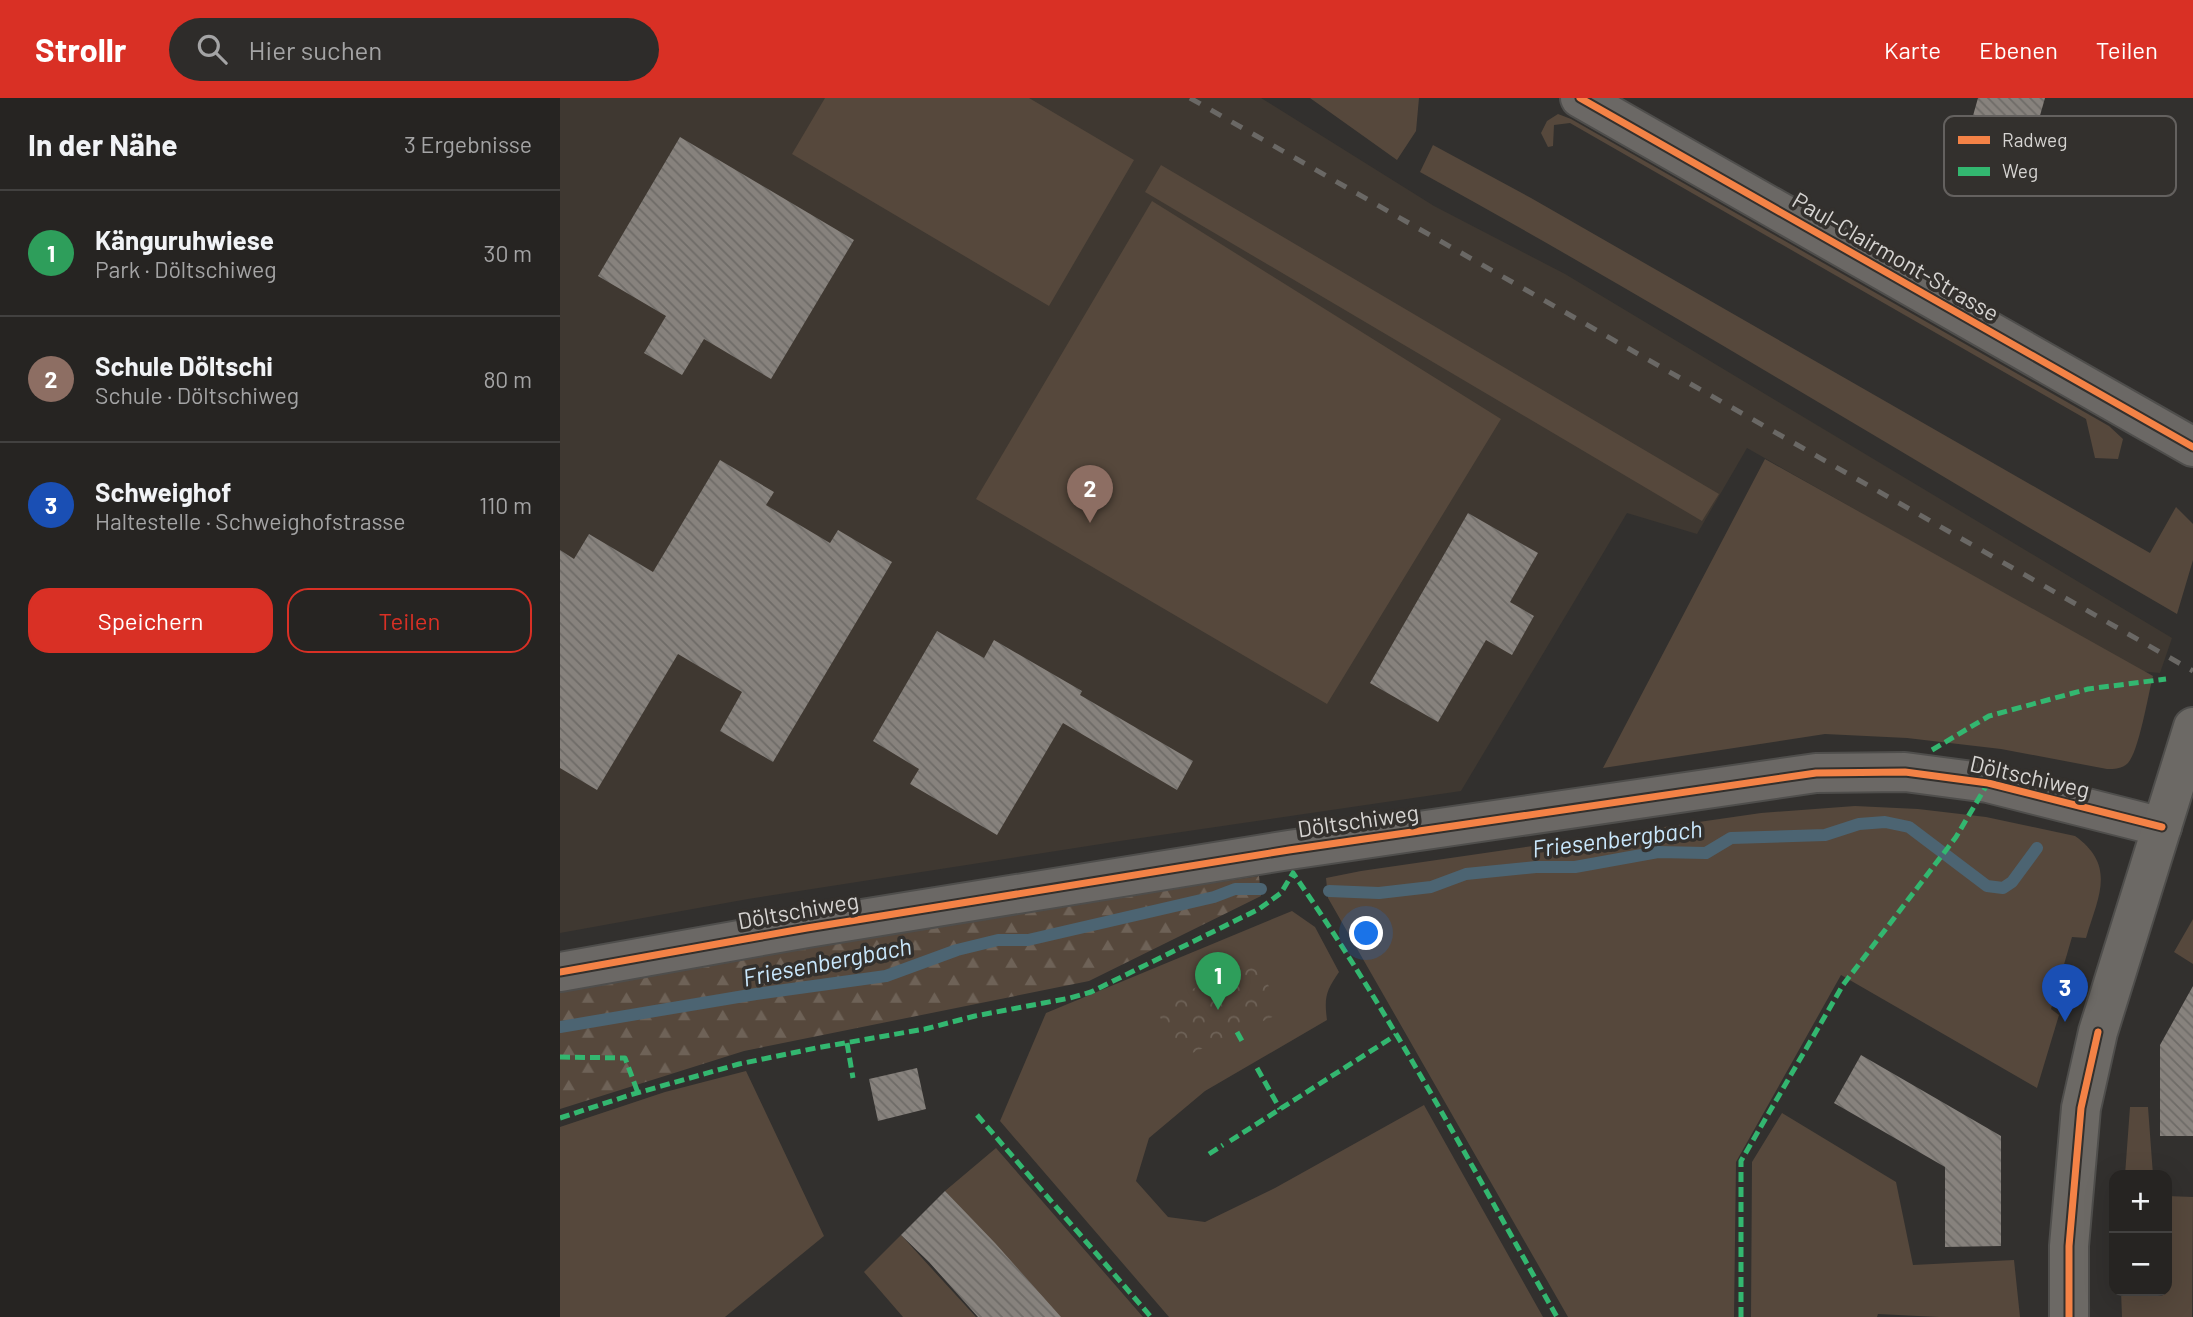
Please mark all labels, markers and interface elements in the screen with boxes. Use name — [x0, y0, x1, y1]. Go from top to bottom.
search box — [169, 18, 659, 81]
text: Strollr — [35, 29, 127, 69]
icon: search — [193, 30, 231, 68]
text: Hier suchen — [249, 34, 382, 65]
text: Karte — [1884, 35, 1941, 64]
text: Ebenen — [1979, 35, 2058, 64]
text: Teilen — [2096, 35, 2158, 64]
legend — [1944, 116, 2176, 196]
text: In der Nähe — [28, 126, 178, 162]
text: Radweg — [2002, 128, 2067, 151]
text: 3 Ergebnisse — [404, 130, 532, 158]
text: Weg — [2002, 159, 2038, 182]
street label: Paul-Clairmont-Strasse — [1788, 185, 2004, 327]
text: Känguruhwiese — [95, 224, 274, 255]
text: 1 — [47, 239, 55, 267]
text: 30 m — [484, 239, 532, 267]
text: Park · Döltschiweg — [95, 255, 276, 283]
text: Schule Döltschi — [95, 350, 273, 381]
text: 2 — [45, 365, 57, 393]
text: 80 m — [483, 365, 532, 393]
text: Schule · Döltschiweg — [95, 381, 299, 409]
pin: 2 — [1067, 465, 1113, 523]
text: Schweighof — [95, 476, 231, 507]
text: 3 — [45, 491, 57, 519]
text: 110 m — [479, 491, 532, 519]
text: Haltestelle · Schweighofstrasse — [95, 507, 406, 535]
button: Speichern — [28, 588, 273, 653]
button: Teilen — [287, 588, 532, 653]
street label: Döltschiweg — [1967, 749, 2093, 803]
street label: Döltschiweg — [1296, 798, 1420, 842]
water label: Friesenbergbach — [1530, 813, 1704, 863]
street label: Döltschiweg — [735, 886, 861, 934]
your location — [1349, 916, 1383, 950]
water label: Friesenbergbach — [740, 930, 914, 992]
pin: 1 — [1195, 952, 1241, 1010]
pin: 3 — [2042, 964, 2088, 1022]
map controls — [2109, 1170, 2172, 1296]
button: + — [2109, 1170, 2172, 1233]
button: − — [2109, 1233, 2172, 1296]

